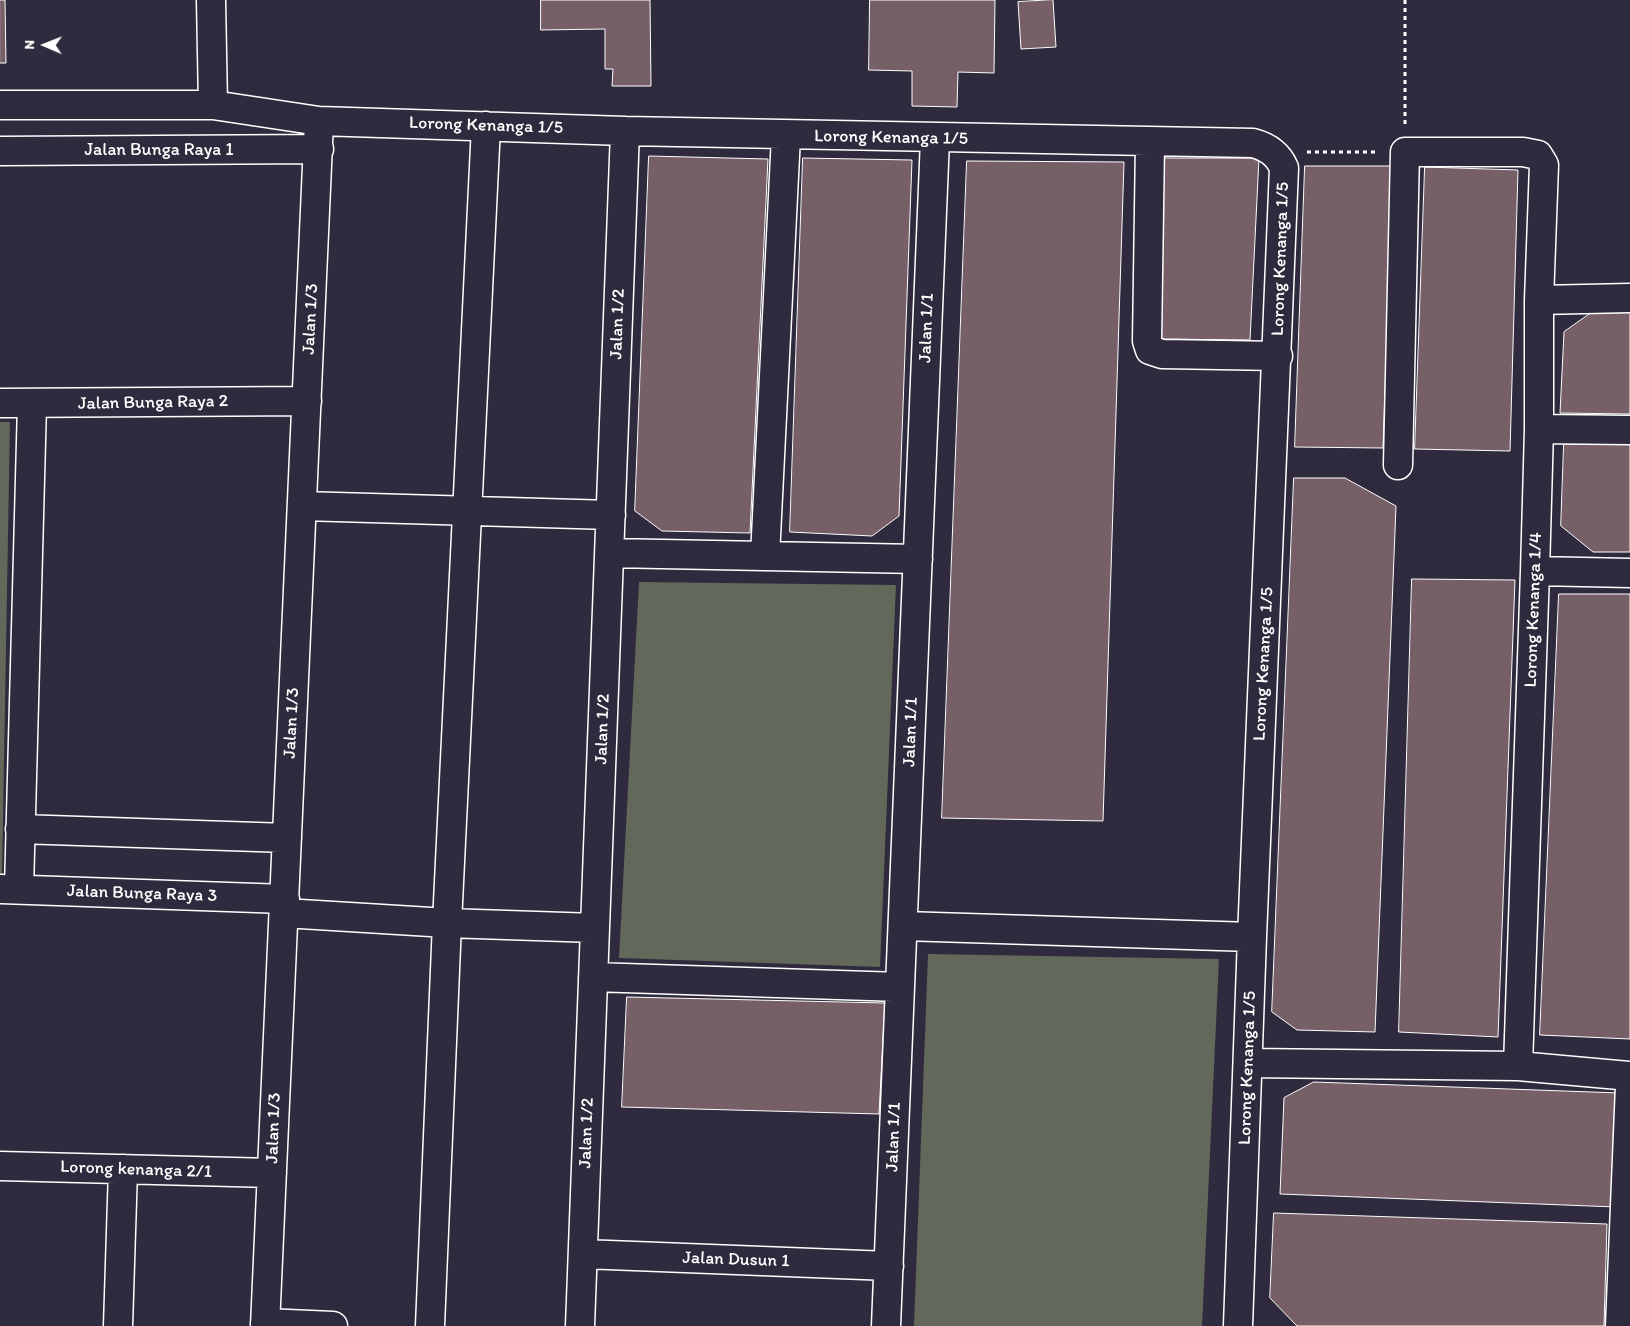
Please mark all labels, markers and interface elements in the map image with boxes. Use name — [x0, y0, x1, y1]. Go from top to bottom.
north arrow — [20, 20, 70, 70]
text: N — [21, 40, 38, 50]
street label: Lorong Kenanga 1/5 — [409, 113, 563, 139]
street label: Lorong Kenanga 1/5 — [814, 126, 968, 150]
street label: Jalan Bunga Raya 1 — [85, 139, 233, 161]
street label: Lorong Kenanga 1/5 — [1268, 182, 1294, 336]
street label: Jalan 1/3 — [298, 283, 324, 355]
street label: Jalan 1/2 — [606, 288, 630, 360]
street label: Jalan 1/1 — [915, 293, 939, 363]
street label: Jalan Bunga Raya 2 — [78, 391, 228, 415]
street label: Lorong Kenanga 1/4 — [1520, 532, 1548, 688]
street label: Lorong Kenanga 1/5 — [1249, 587, 1279, 741]
street label: Jalan 1/3 — [279, 687, 305, 759]
street label: Jalan 1/2 — [591, 693, 615, 765]
street label: Jalan 1/1 — [899, 697, 923, 767]
street label: Jalan Bunga Raya 3 — [66, 881, 218, 907]
street label: Lorong Kenanga 1/5 — [1235, 991, 1261, 1145]
street label: Jalan 1/3 — [262, 1092, 286, 1164]
street label: Jalan 1/2 — [575, 1097, 599, 1169]
street label: Jalan 1/1 — [882, 1102, 906, 1172]
street label: Lorong kenanga 2/1 — [60, 1157, 212, 1183]
street label: Jalan Dusun 1 — [682, 1247, 790, 1273]

